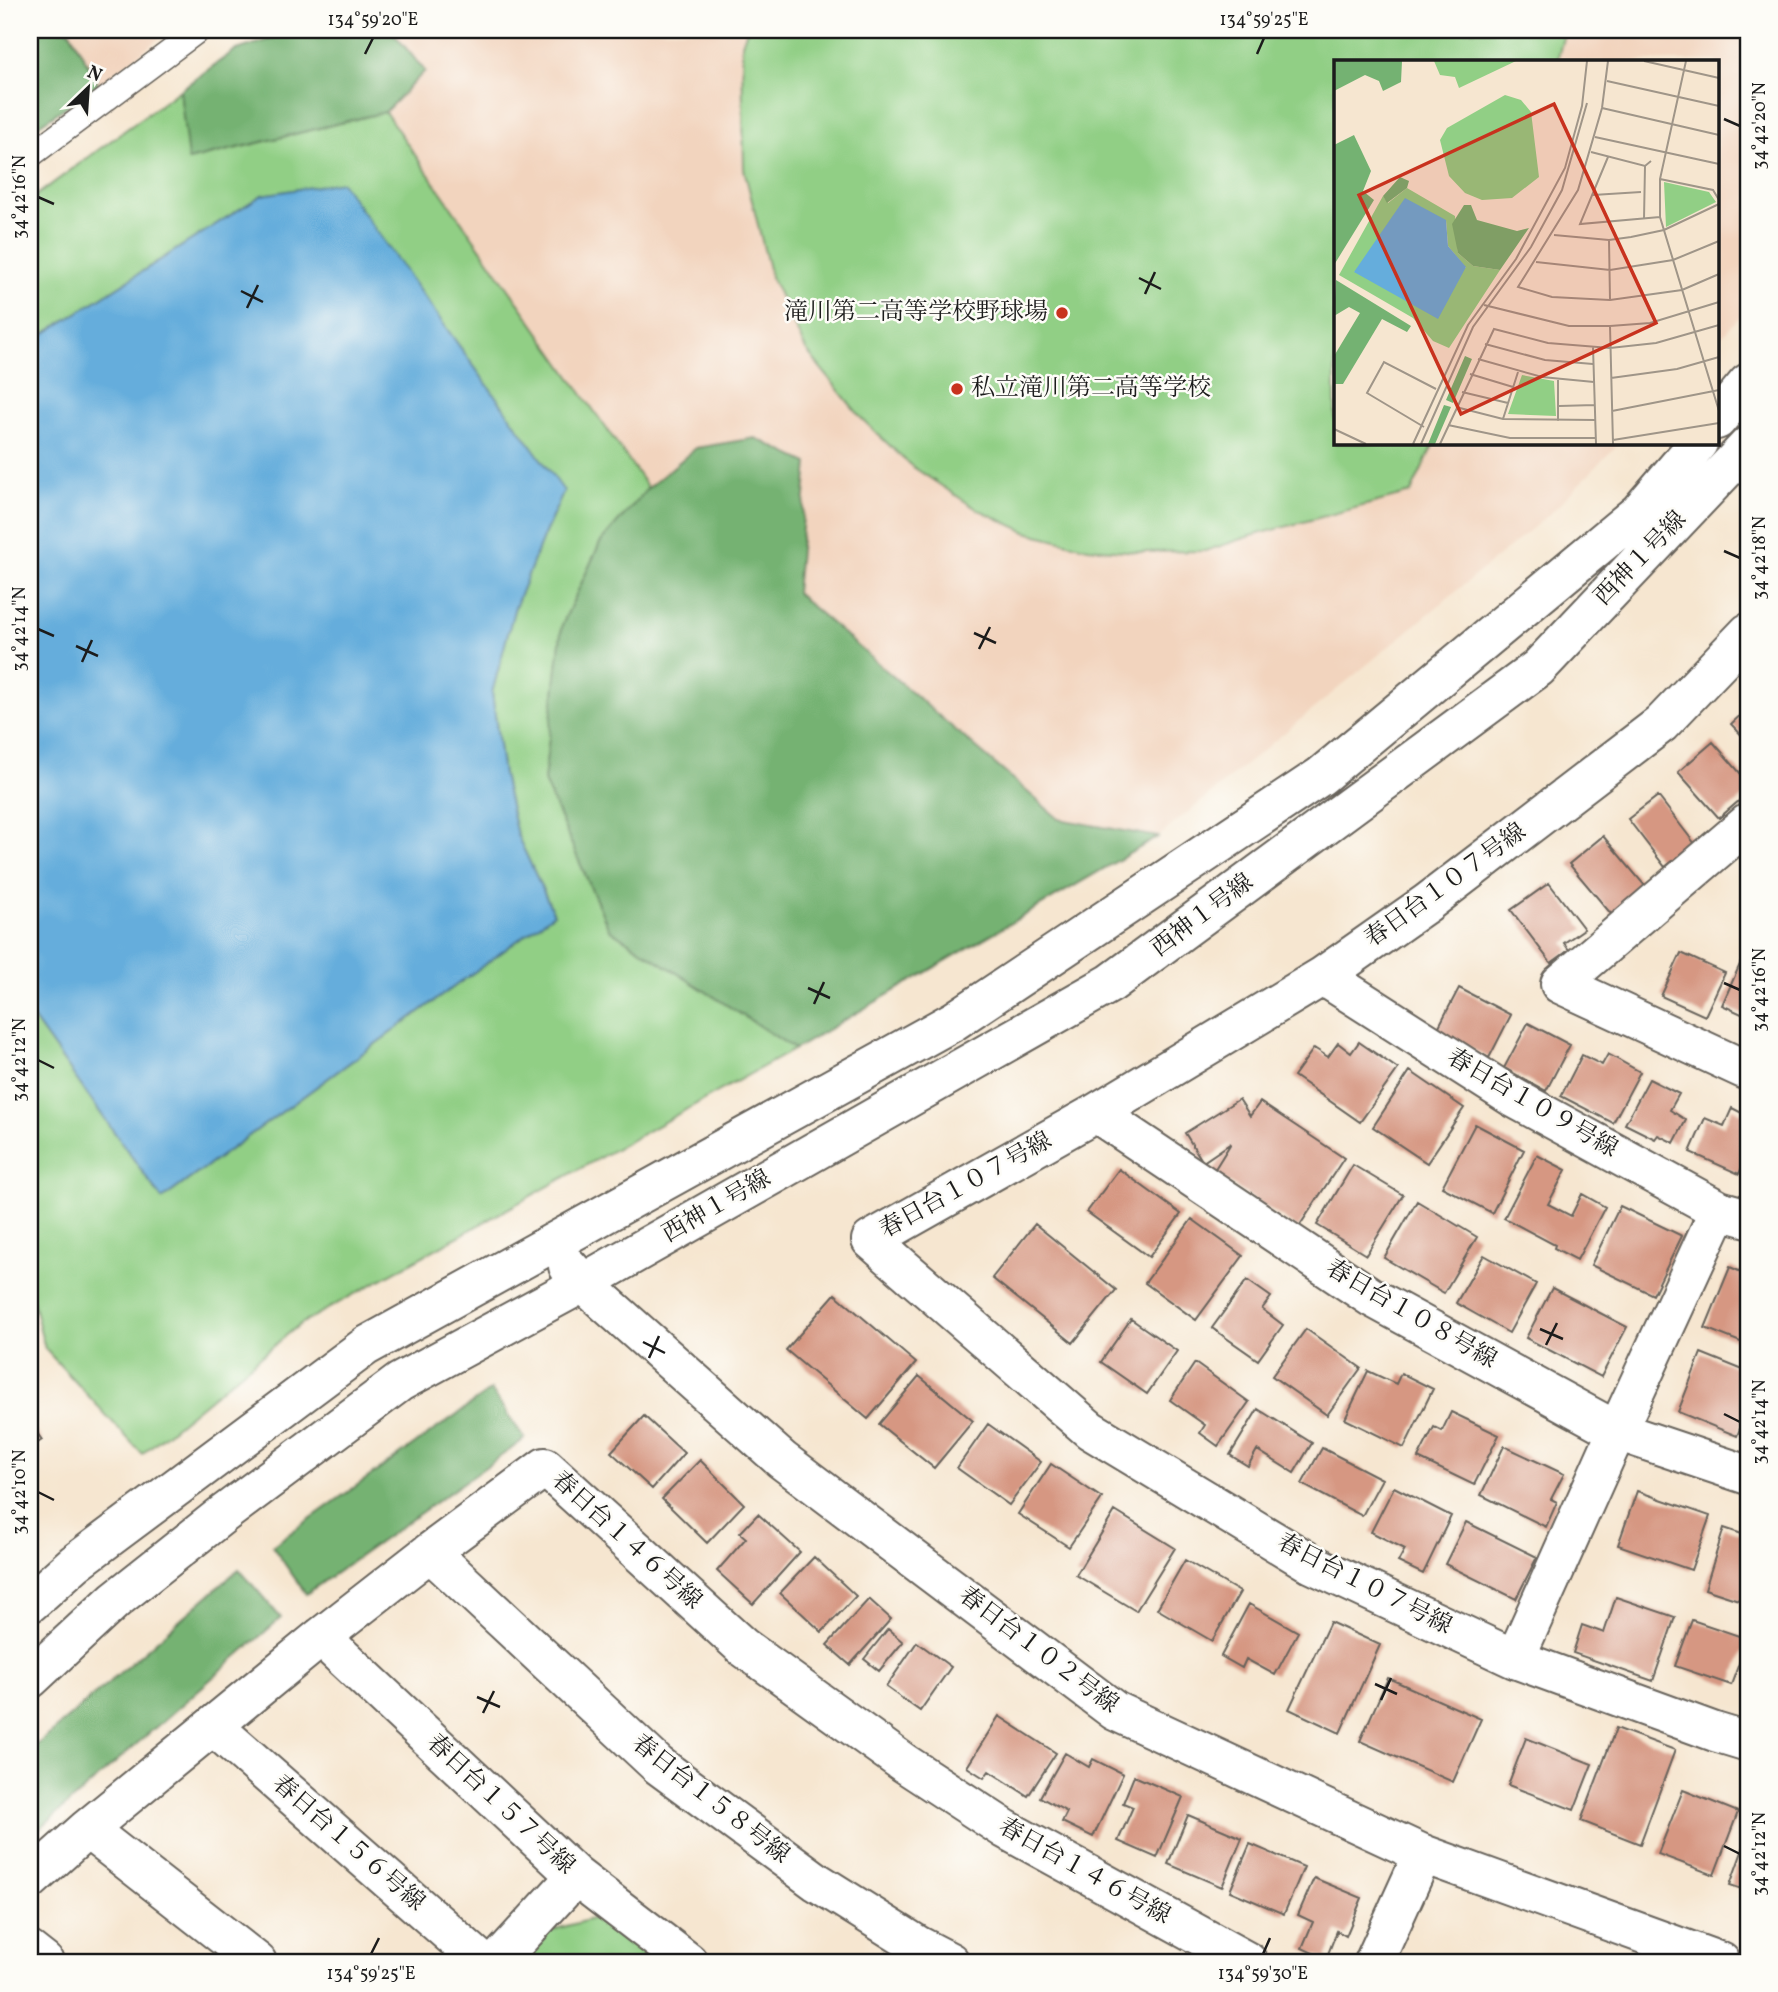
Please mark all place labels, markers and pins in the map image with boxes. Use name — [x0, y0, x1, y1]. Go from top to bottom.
place label: 滝川第二高等学校野球場 — [784, 296, 1048, 330]
marker: 滝川第二高等学校野球場 — [1054, 305, 1070, 321]
place label: 私立滝川第二高等学校 — [971, 372, 1211, 406]
marker: 私立滝川第二高等学校 — [949, 381, 965, 397]

